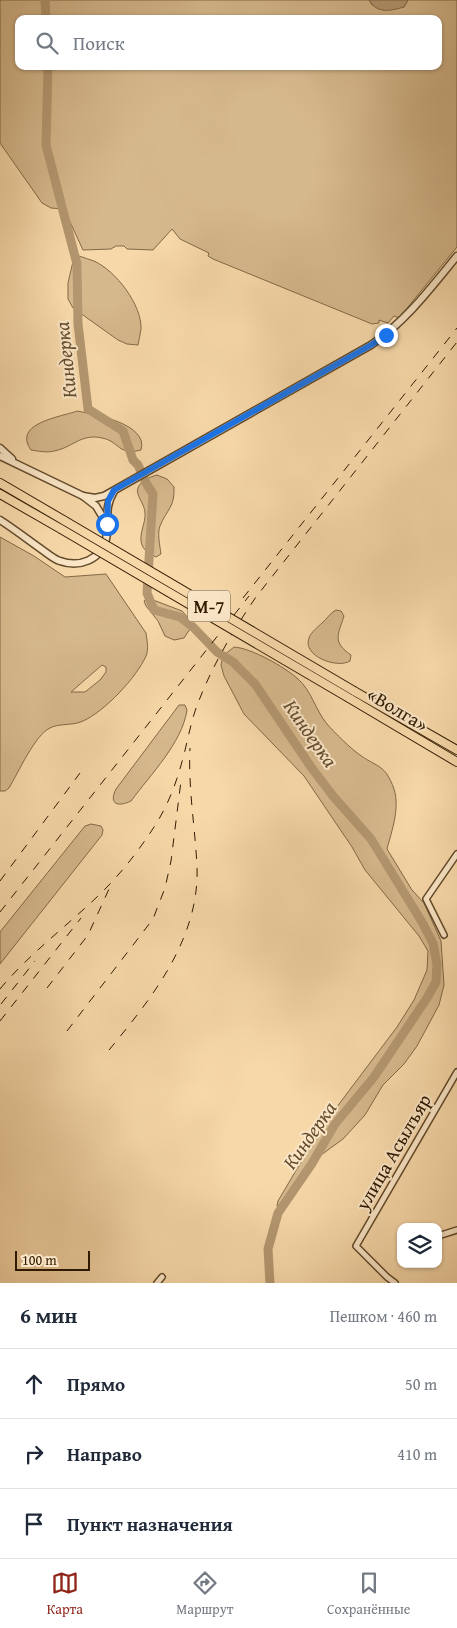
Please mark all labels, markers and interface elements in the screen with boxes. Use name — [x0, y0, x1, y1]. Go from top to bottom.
search box — [15, 15, 442, 70]
icon: search — [33, 29, 61, 57]
text: Поиск — [73, 29, 125, 57]
water label: Киндерка — [46, 319, 83, 400]
route end — [375, 324, 398, 347]
route start — [96, 513, 119, 536]
road number: М-7 — [188, 590, 230, 622]
street label: «Волга» — [362, 680, 434, 738]
water label: Киндерка — [277, 693, 345, 773]
street label: улица Асылъяр — [348, 1089, 438, 1216]
water label: Киндерка — [275, 1095, 343, 1175]
map controls — [397, 1223, 442, 1268]
button: layers — [397, 1223, 442, 1268]
scale bar — [15, 1248, 90, 1271]
text: 100 m — [22, 1250, 57, 1270]
text: 6 мин — [20, 1300, 77, 1331]
text: Пешком · 460 m — [330, 1304, 437, 1328]
icon: ahead — [20, 1370, 48, 1398]
text: Прямо — [67, 1370, 125, 1398]
text: 50 m — [405, 1372, 437, 1396]
icon: right — [20, 1440, 48, 1468]
text: Направо — [67, 1440, 142, 1468]
text: 410 m — [397, 1442, 437, 1466]
icon: arrive — [20, 1510, 48, 1538]
text: Пункт назначения — [67, 1510, 233, 1538]
tab: Карта — [47, 1569, 83, 1619]
tab: Маршрут — [176, 1569, 234, 1619]
tab: Сохранённые — [327, 1569, 410, 1619]

